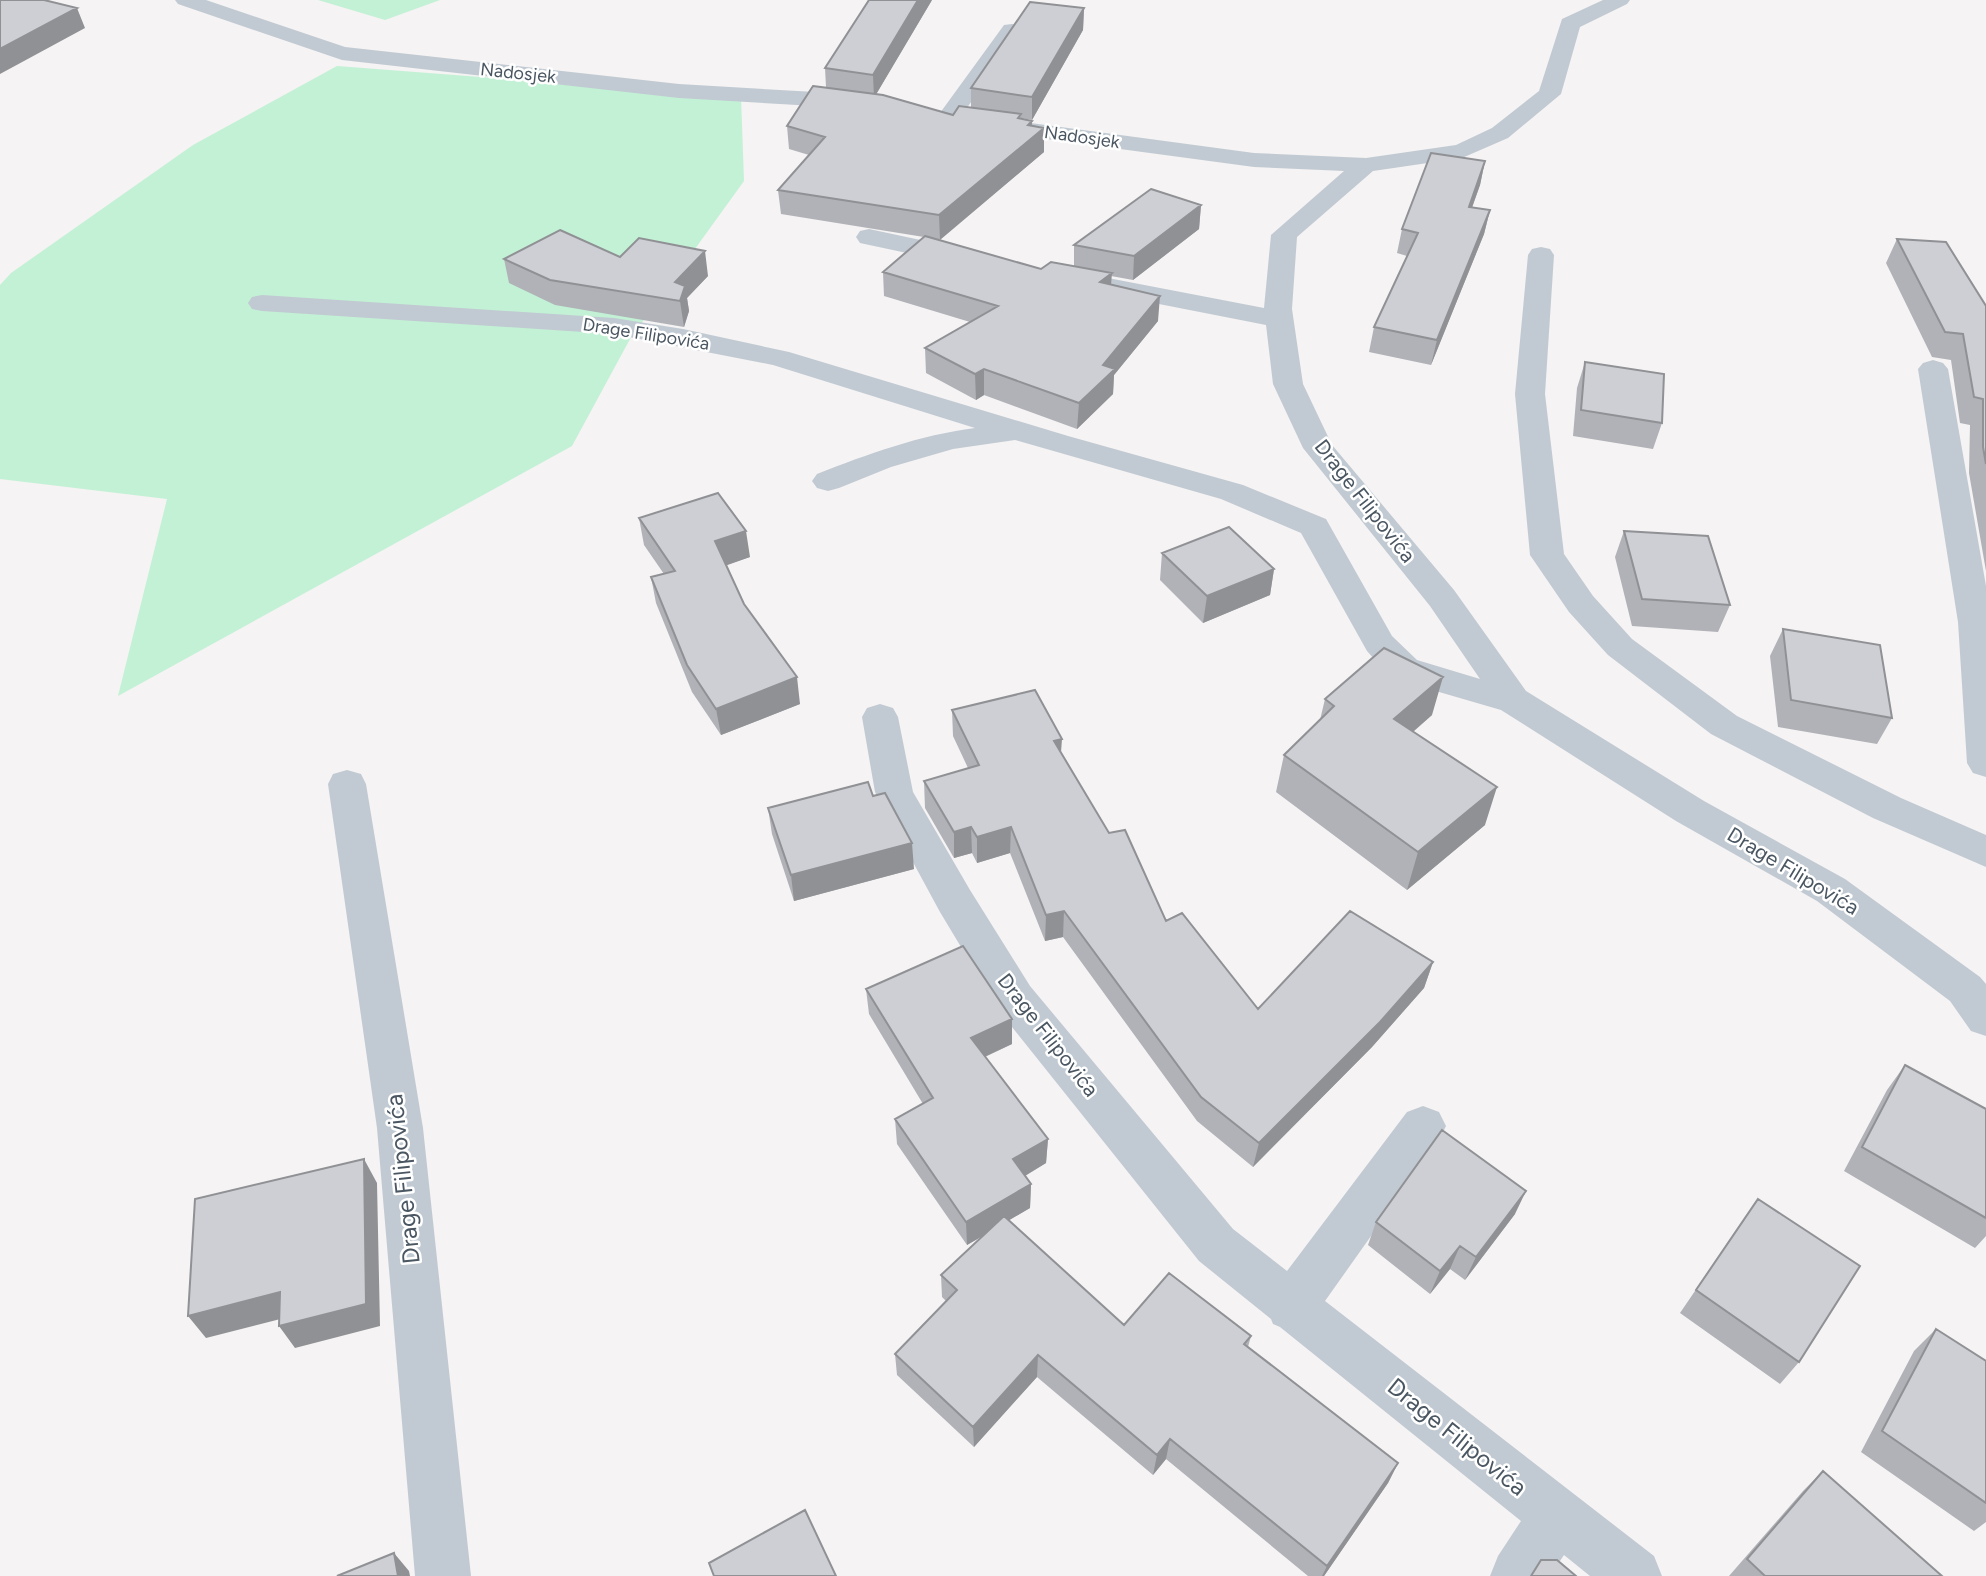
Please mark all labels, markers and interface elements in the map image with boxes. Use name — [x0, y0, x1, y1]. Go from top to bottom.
street label: Nadosjek — [479, 58, 557, 88]
street label: Nadosjek — [1043, 121, 1121, 153]
street label: Drage Filipovića — [581, 313, 711, 355]
street label: Drage Filipovića — [1310, 434, 1421, 567]
street label: Drage Filipovića — [1723, 821, 1864, 920]
street label: Drage Filipovića — [993, 968, 1104, 1101]
street label: Drage Filipovića — [379, 1093, 426, 1265]
street label: Drage Filipovića — [1382, 1372, 1533, 1502]

